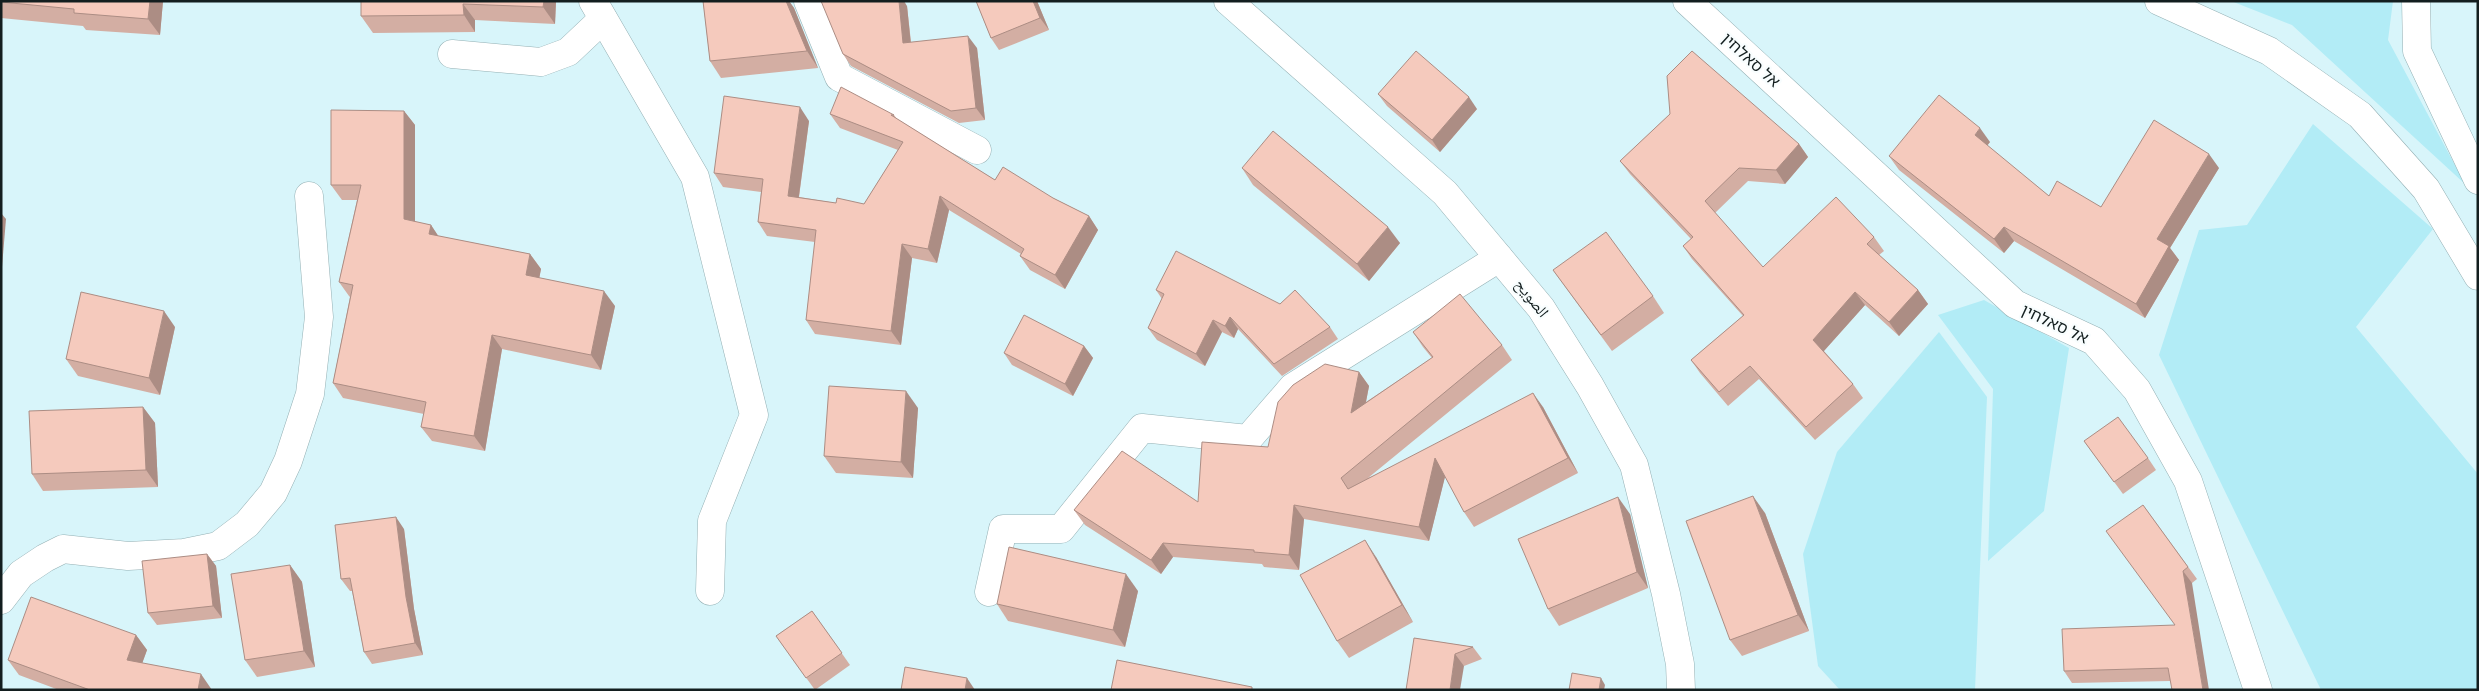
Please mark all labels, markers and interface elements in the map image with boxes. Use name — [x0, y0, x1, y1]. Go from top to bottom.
street label: אל סאלחין — [1718, 29, 1784, 91]
street label: الصويح — [1510, 275, 1553, 322]
street label: אל סאלחין — [2018, 300, 2092, 348]

